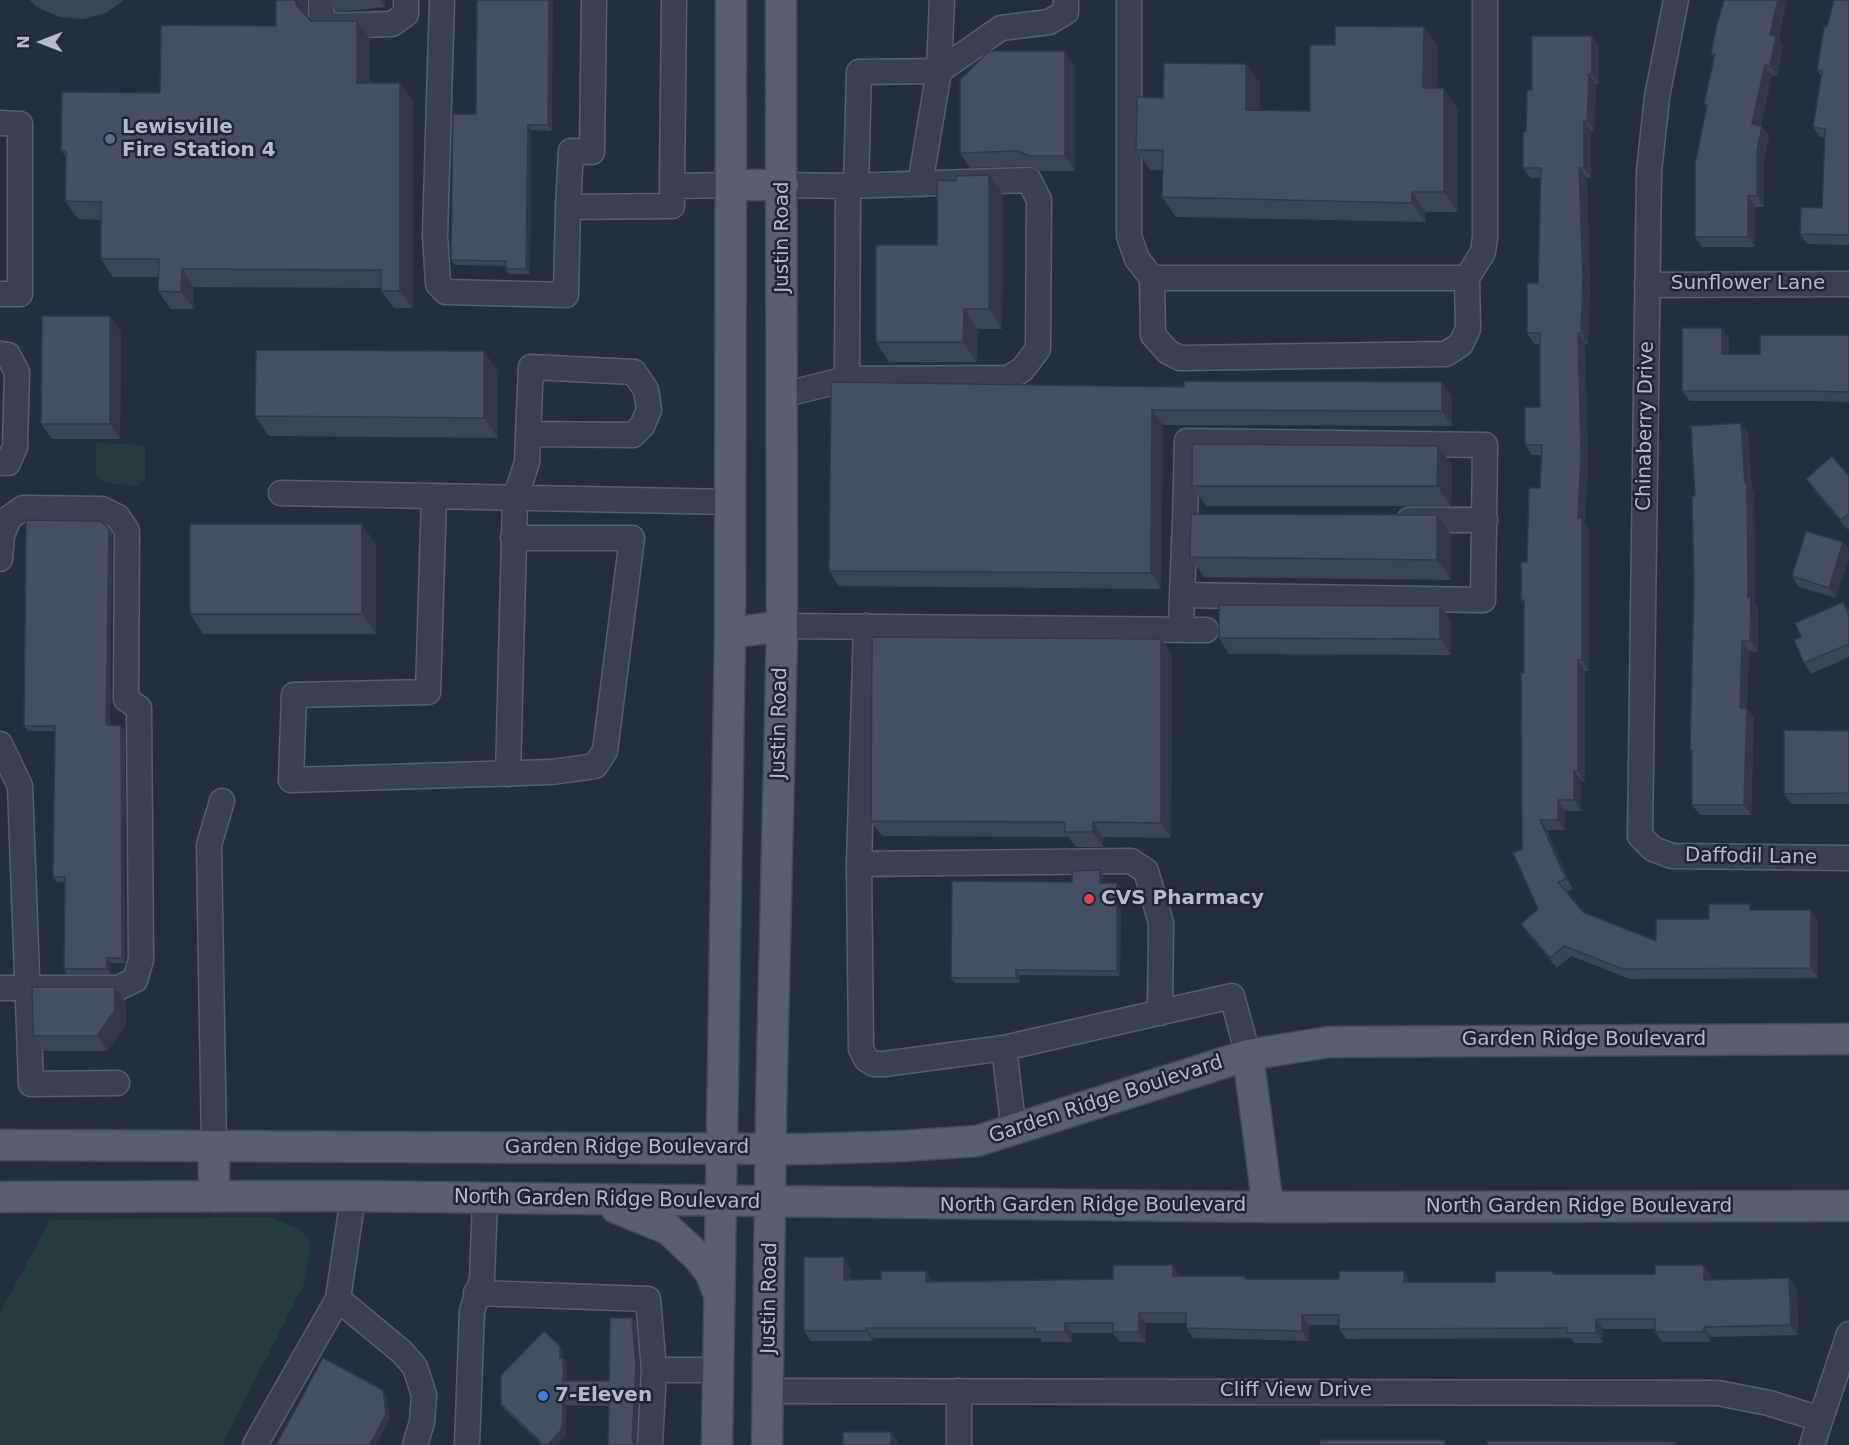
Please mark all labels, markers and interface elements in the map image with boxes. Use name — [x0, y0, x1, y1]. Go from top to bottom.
north arrow — [12, 12, 72, 72]
text: N — [14, 35, 33, 49]
place label: Lewisville Fire Station 4 — [122, 116, 276, 163]
marker: Lewisville Fire Station 4 — [103, 132, 117, 146]
street label: Justin Road — [771, 181, 795, 293]
street label: Sunflower Lane — [1671, 272, 1825, 296]
street label: Chinaberry Drive — [1633, 341, 1659, 511]
street label: Justin Road — [767, 667, 793, 779]
street label: Daffodil Lane — [1685, 844, 1817, 870]
place label: CVS Pharmacy — [1101, 887, 1264, 911]
marker: CVS Pharmacy — [1082, 892, 1096, 906]
street label: Garden Ridge Boulevard — [1462, 1028, 1706, 1052]
street label: Garden Ridge Boulevard — [986, 1051, 1226, 1149]
street label: Garden Ridge Boulevard — [505, 1136, 749, 1160]
street label: North Garden Ridge Boulevard — [454, 1185, 760, 1215]
street label: North Garden Ridge Boulevard — [940, 1194, 1246, 1218]
street label: North Garden Ridge Boulevard — [1426, 1195, 1732, 1219]
street label: Justin Road — [757, 1242, 783, 1354]
street label: Cliff View Drive — [1220, 1379, 1372, 1403]
place label: 7-Eleven — [555, 1384, 652, 1408]
marker: 7-Eleven — [536, 1389, 550, 1403]

